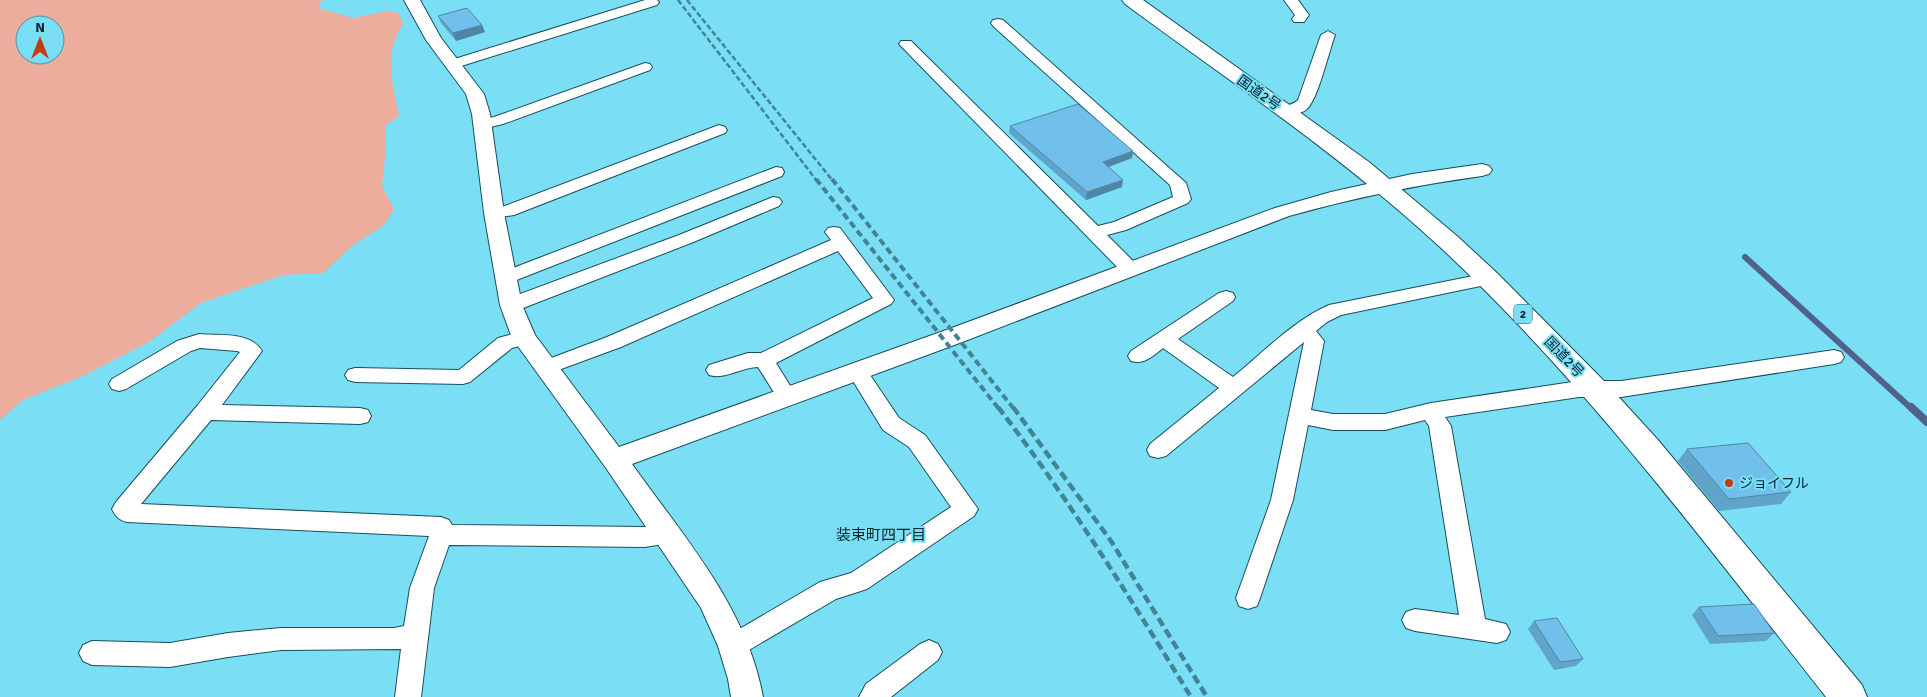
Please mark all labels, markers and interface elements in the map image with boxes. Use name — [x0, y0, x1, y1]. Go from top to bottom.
north arrow — [15, 15, 65, 65]
text: N — [35, 19, 45, 36]
street label: 国道2号 — [1234, 72, 1284, 114]
road number: 2 — [1514, 304, 1532, 324]
street label: 国道2号 — [1541, 333, 1587, 381]
place label: ジョイフル — [1739, 475, 1809, 492]
marker: ジョイフル — [1723, 477, 1735, 489]
district label: 装束町四丁目 — [836, 526, 926, 544]

